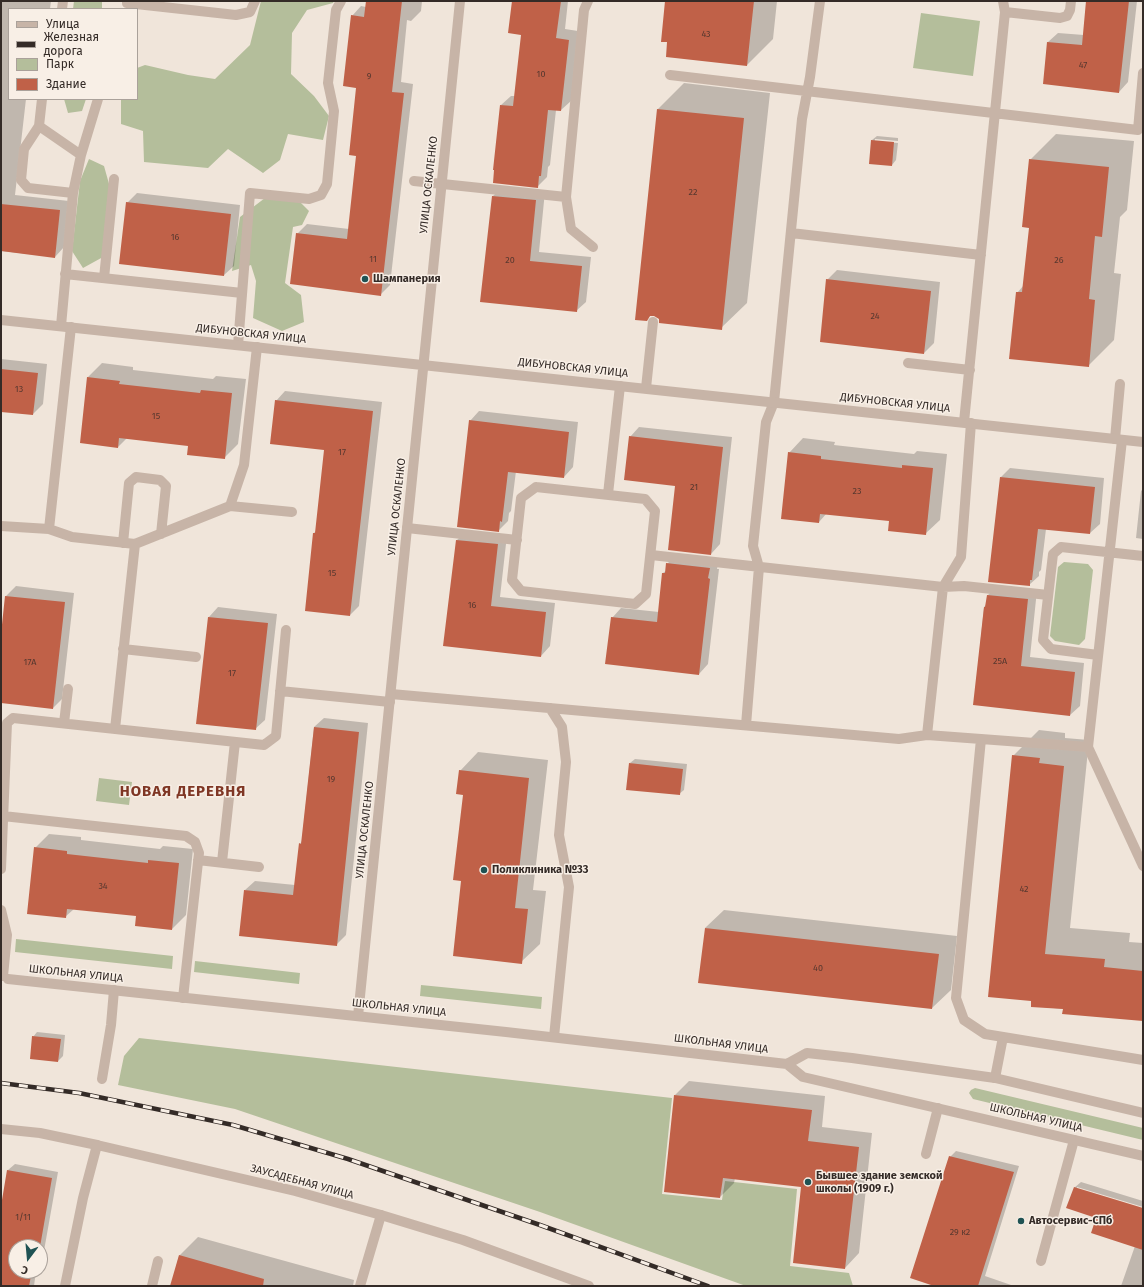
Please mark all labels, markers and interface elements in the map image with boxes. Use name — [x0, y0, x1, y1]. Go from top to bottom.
legend — [8, 8, 138, 100]
text: Улица — [46, 17, 80, 31]
house number: 43 — [701, 29, 711, 39]
text: Железная дорога — [44, 30, 99, 58]
text: Парк — [46, 57, 74, 71]
house number: 47 — [1079, 60, 1087, 70]
house number: 10 — [537, 69, 545, 79]
house number: 9 — [367, 71, 371, 81]
text: Здание — [46, 77, 86, 91]
street label: УЛИЦА ОСКАЛЕНКО — [417, 136, 441, 234]
house number: 22 — [689, 187, 697, 197]
house number: 16 — [171, 232, 179, 242]
house number: 11 — [369, 254, 377, 264]
house number: 20 — [505, 255, 515, 265]
house number: 26 — [1054, 255, 1064, 265]
place label: Шампанерия — [373, 272, 441, 286]
marker: Шампанерия — [360, 274, 370, 284]
house number: 24 — [871, 311, 879, 321]
street label: ДИБУНОВСКАЯ УЛИЦА — [195, 322, 307, 346]
street label: ДИБУНОВСКАЯ УЛИЦА — [517, 356, 629, 380]
house number: 13 — [15, 384, 23, 394]
street label: ДИБУНОВСКАЯ УЛИЦА — [839, 391, 951, 415]
house number: 15 — [152, 411, 160, 421]
house number: 17 — [338, 447, 346, 457]
street label: УЛИЦА ОСКАЛЕНКО — [385, 458, 409, 556]
house number: 21 — [690, 482, 698, 492]
house number: 23 — [853, 486, 861, 496]
house number: 15 — [328, 568, 336, 578]
house number: 16 — [468, 600, 476, 610]
house number: 25А — [993, 656, 1007, 666]
house number: 17А — [24, 657, 36, 667]
house number: 17 — [228, 668, 236, 678]
house number: 19 — [327, 774, 335, 784]
street label: УЛИЦА ОСКАЛЕНКО — [353, 781, 377, 879]
district label: НОВАЯ ДЕРЕВНЯ — [120, 783, 246, 801]
place label: Поликлиника №33 — [492, 863, 589, 877]
marker: Поликлиника №33 — [479, 865, 489, 875]
house number: 34 — [98, 881, 108, 891]
house number: 42 — [1019, 884, 1029, 894]
street label: ШКОЛЬНАЯ УЛИЦА — [28, 962, 124, 986]
house number: 40 — [813, 963, 823, 973]
street label: ШКОЛЬНАЯ УЛИЦА — [351, 996, 447, 1020]
street label: ШКОЛЬНАЯ УЛИЦА — [673, 1032, 769, 1056]
street label: ШКОЛЬНАЯ УЛИЦА — [988, 1101, 1084, 1135]
street label: ЗАУСАДЕБНАЯ УЛИЦА — [249, 1162, 355, 1202]
place label: Бывшее здание земской школы (1909 г.) — [816, 1169, 942, 1195]
marker: Бывшее здание земской школы (1909 г.) — [803, 1177, 813, 1187]
house number: 1/11 — [15, 1212, 31, 1222]
place label: Автосервис-СПб — [1029, 1214, 1112, 1228]
marker: Автосервис-СПб — [1016, 1216, 1026, 1226]
house number: 29 к2 — [950, 1227, 970, 1237]
north arrow — [8, 1239, 48, 1279]
text: С — [20, 1263, 30, 1277]

